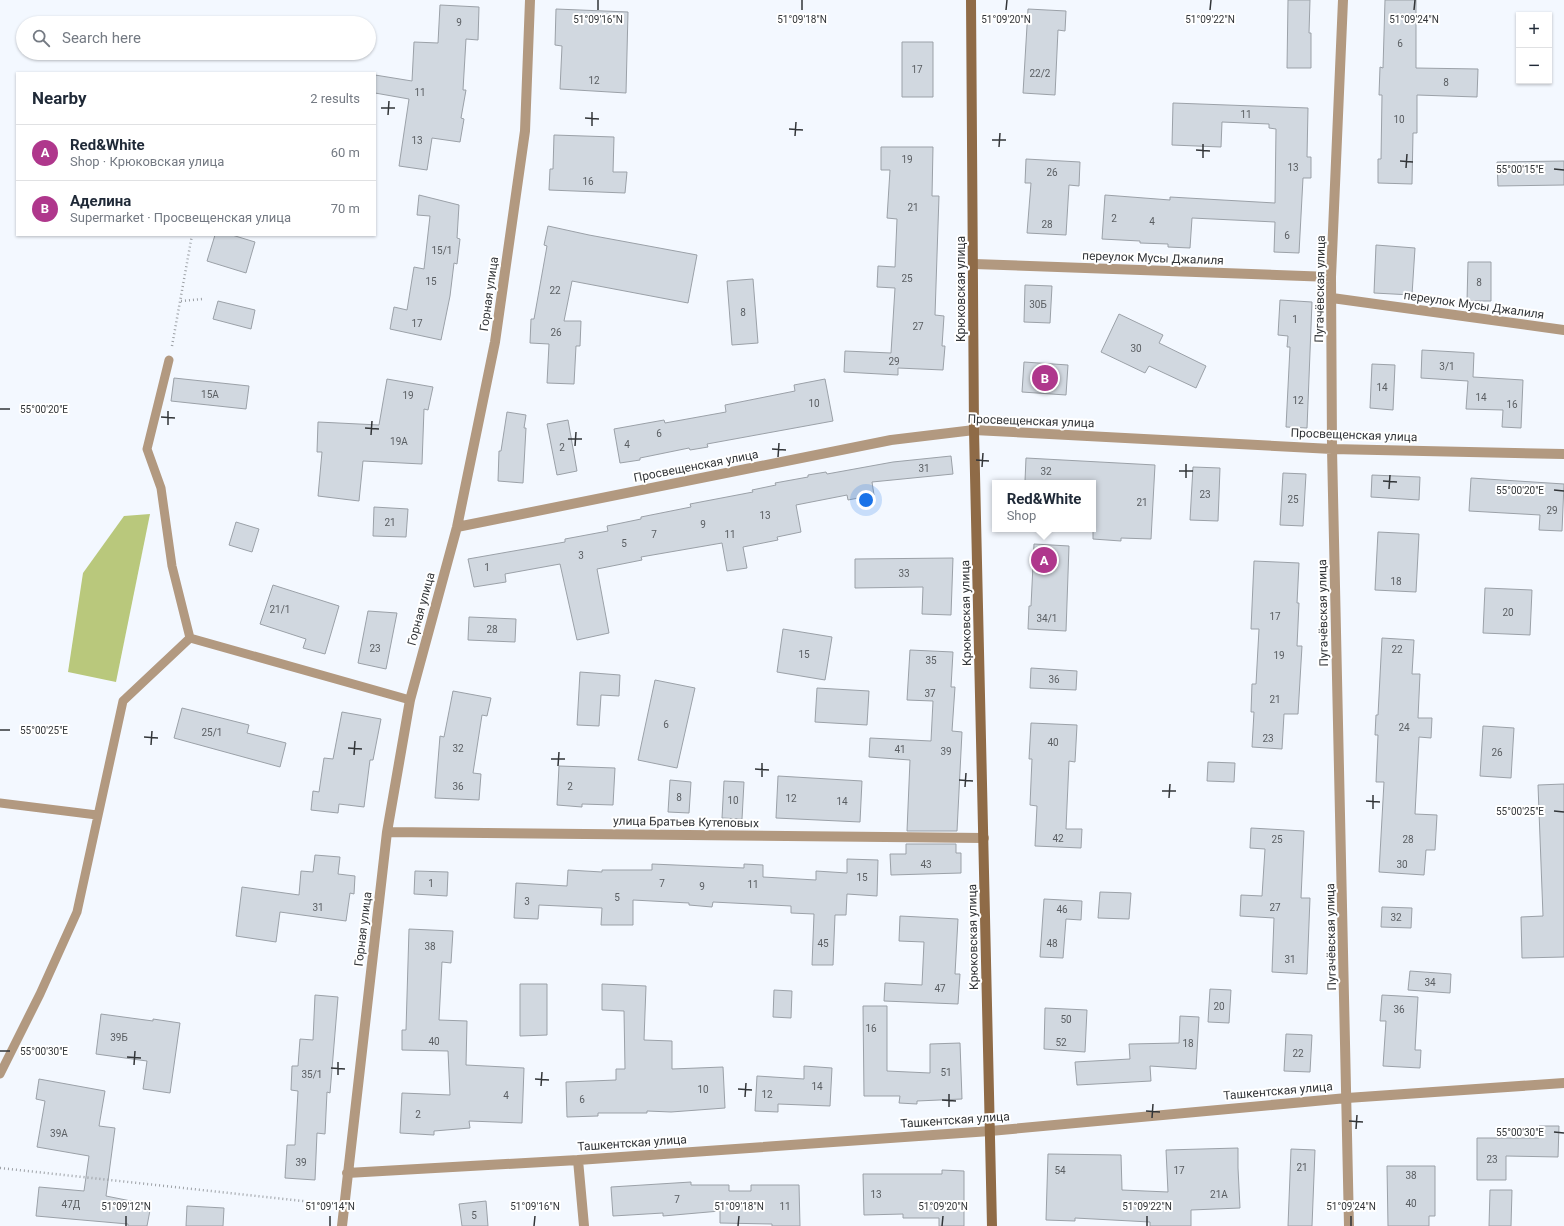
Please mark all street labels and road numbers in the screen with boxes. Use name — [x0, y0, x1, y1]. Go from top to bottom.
street label: Пугачёвская улица — [1312, 235, 1328, 343]
street label: Крюковская улица — [954, 236, 968, 342]
street label: переулок Мусы Джалиля — [1082, 249, 1224, 267]
street label: Горная улица — [477, 256, 501, 332]
street label: переулок Мусы Джалиля — [1403, 288, 1545, 322]
street label: Просвещенская улица — [967, 412, 1095, 430]
street label: Просвещенская улица — [1290, 426, 1418, 444]
street label: Просвещенская улица — [632, 447, 760, 485]
street label: Пугачёвская улица — [1315, 559, 1331, 667]
street label: Крюковская улица — [958, 560, 974, 666]
street label: Горная улица — [405, 571, 437, 647]
street label: улица Братьев Кутеповых — [613, 814, 759, 830]
street label: Пугачёвская улица — [1323, 883, 1339, 991]
street label: Крюковская улица — [965, 884, 981, 990]
street label: Горная улица — [351, 891, 375, 967]
street label: Ташкентская улица — [1223, 1079, 1333, 1103]
street label: Ташкентская улица — [900, 1109, 1010, 1131]
street label: Ташкентская улица — [577, 1132, 687, 1154]

